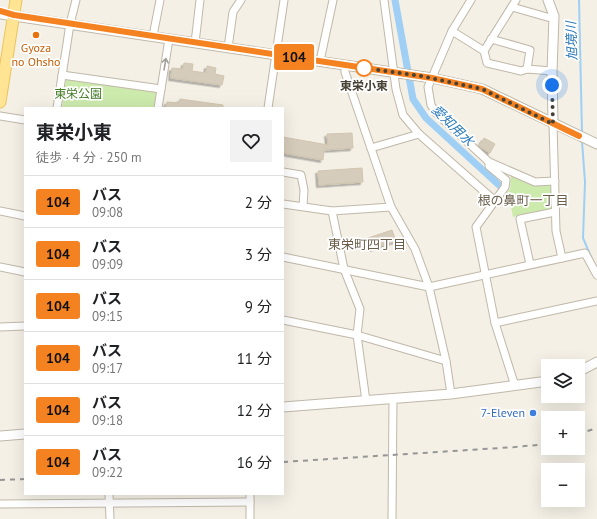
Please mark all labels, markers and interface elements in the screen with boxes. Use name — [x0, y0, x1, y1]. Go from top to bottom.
water label: 旭境川 — [562, 19, 581, 61]
marker: Gyoza no Ohsho — [31, 30, 41, 40]
place label: Gyoza no Ohsho — [11, 40, 61, 69]
line badge: 104 — [271, 44, 317, 70]
text: 104 — [282, 48, 306, 66]
one-way arrow — [161, 58, 169, 71]
marker: 東栄小東 — [355, 59, 373, 77]
your location — [542, 75, 562, 95]
place label: 東栄小東 — [340, 78, 388, 93]
park label: 東栄公園 — [54, 86, 102, 101]
water label: 愛知用水 — [428, 101, 479, 151]
text: 東栄小東 — [36, 120, 112, 144]
button: heart — [230, 120, 272, 162]
text: 徒歩 · 4 分 · 250 m — [36, 149, 142, 166]
text: バス — [92, 185, 122, 204]
district label: 根の鼻町一丁目 — [477, 192, 569, 209]
text: 104 — [46, 193, 70, 211]
text: 2 分 — [245, 193, 272, 212]
text: 09:08 — [92, 204, 123, 221]
district label: 東栄町四丁目 — [328, 236, 406, 253]
text: バス — [92, 237, 122, 256]
text: 104 — [46, 245, 70, 263]
text: 3 分 — [245, 245, 272, 264]
text: 09:09 — [92, 256, 123, 273]
text: バス — [92, 289, 122, 308]
text: 104 — [46, 297, 70, 315]
text: 9 分 — [245, 297, 272, 316]
text: 09:15 — [92, 308, 123, 325]
text: バス — [92, 341, 122, 360]
text: 104 — [46, 349, 70, 367]
text: 11 分 — [237, 349, 272, 368]
map controls — [541, 359, 585, 507]
button: layers — [541, 359, 585, 403]
text: 09:17 — [92, 360, 123, 377]
text: バス — [92, 393, 122, 412]
text: 104 — [46, 401, 70, 419]
text: 12 分 — [237, 401, 272, 420]
place label: 7-Eleven — [481, 405, 525, 420]
marker: 7-Eleven — [528, 408, 538, 418]
button: + — [541, 411, 585, 455]
text: 09:18 — [92, 412, 123, 429]
text: バス — [92, 445, 122, 464]
text: 104 — [46, 453, 70, 471]
text: 16 分 — [237, 453, 272, 472]
button: − — [541, 463, 585, 507]
text: 09:22 — [92, 464, 123, 481]

